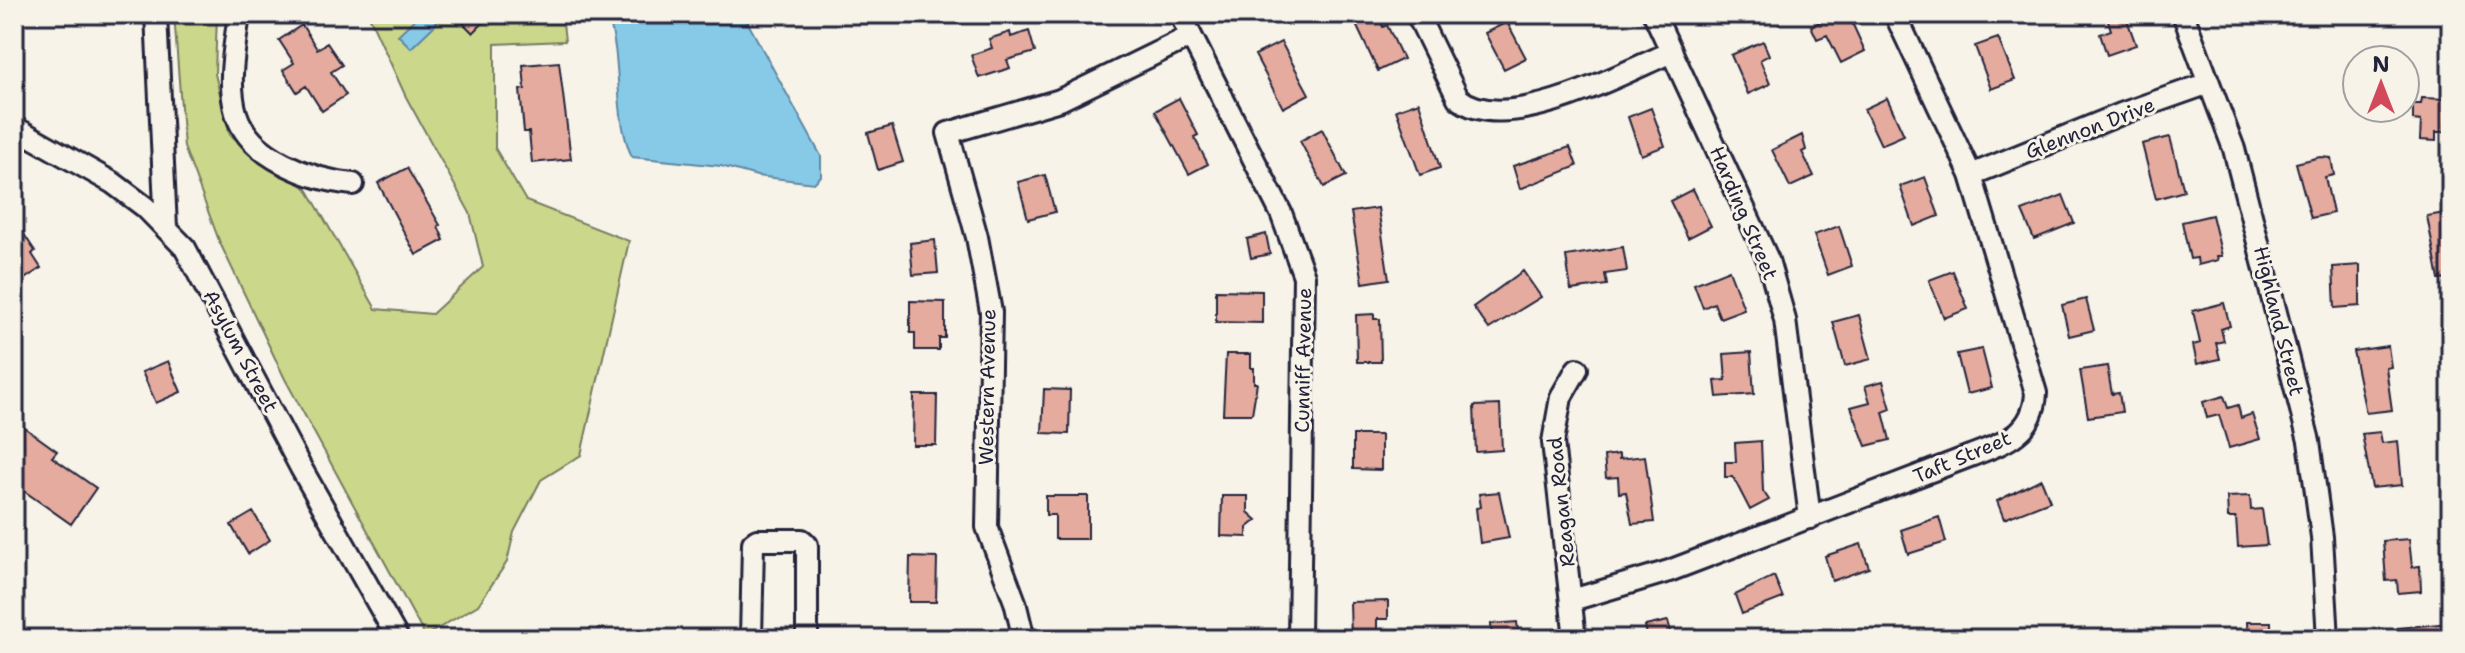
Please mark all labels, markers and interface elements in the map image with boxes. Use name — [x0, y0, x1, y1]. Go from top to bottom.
north arrow — [2341, 44, 2421, 124]
text: N — [2372, 50, 2390, 79]
street label: Glennon Drive — [2022, 91, 2158, 165]
street label: Harding Street — [1704, 142, 1784, 284]
street label: Highland Street — [2248, 244, 2310, 398]
street label: Asylum Street — [198, 285, 284, 417]
street label: Cunniff Avenue — [1289, 287, 1317, 433]
street label: Western Avenue — [973, 309, 1001, 465]
street label: Taft Street — [1909, 425, 2015, 489]
street label: Reagan Road — [1541, 435, 1581, 568]

